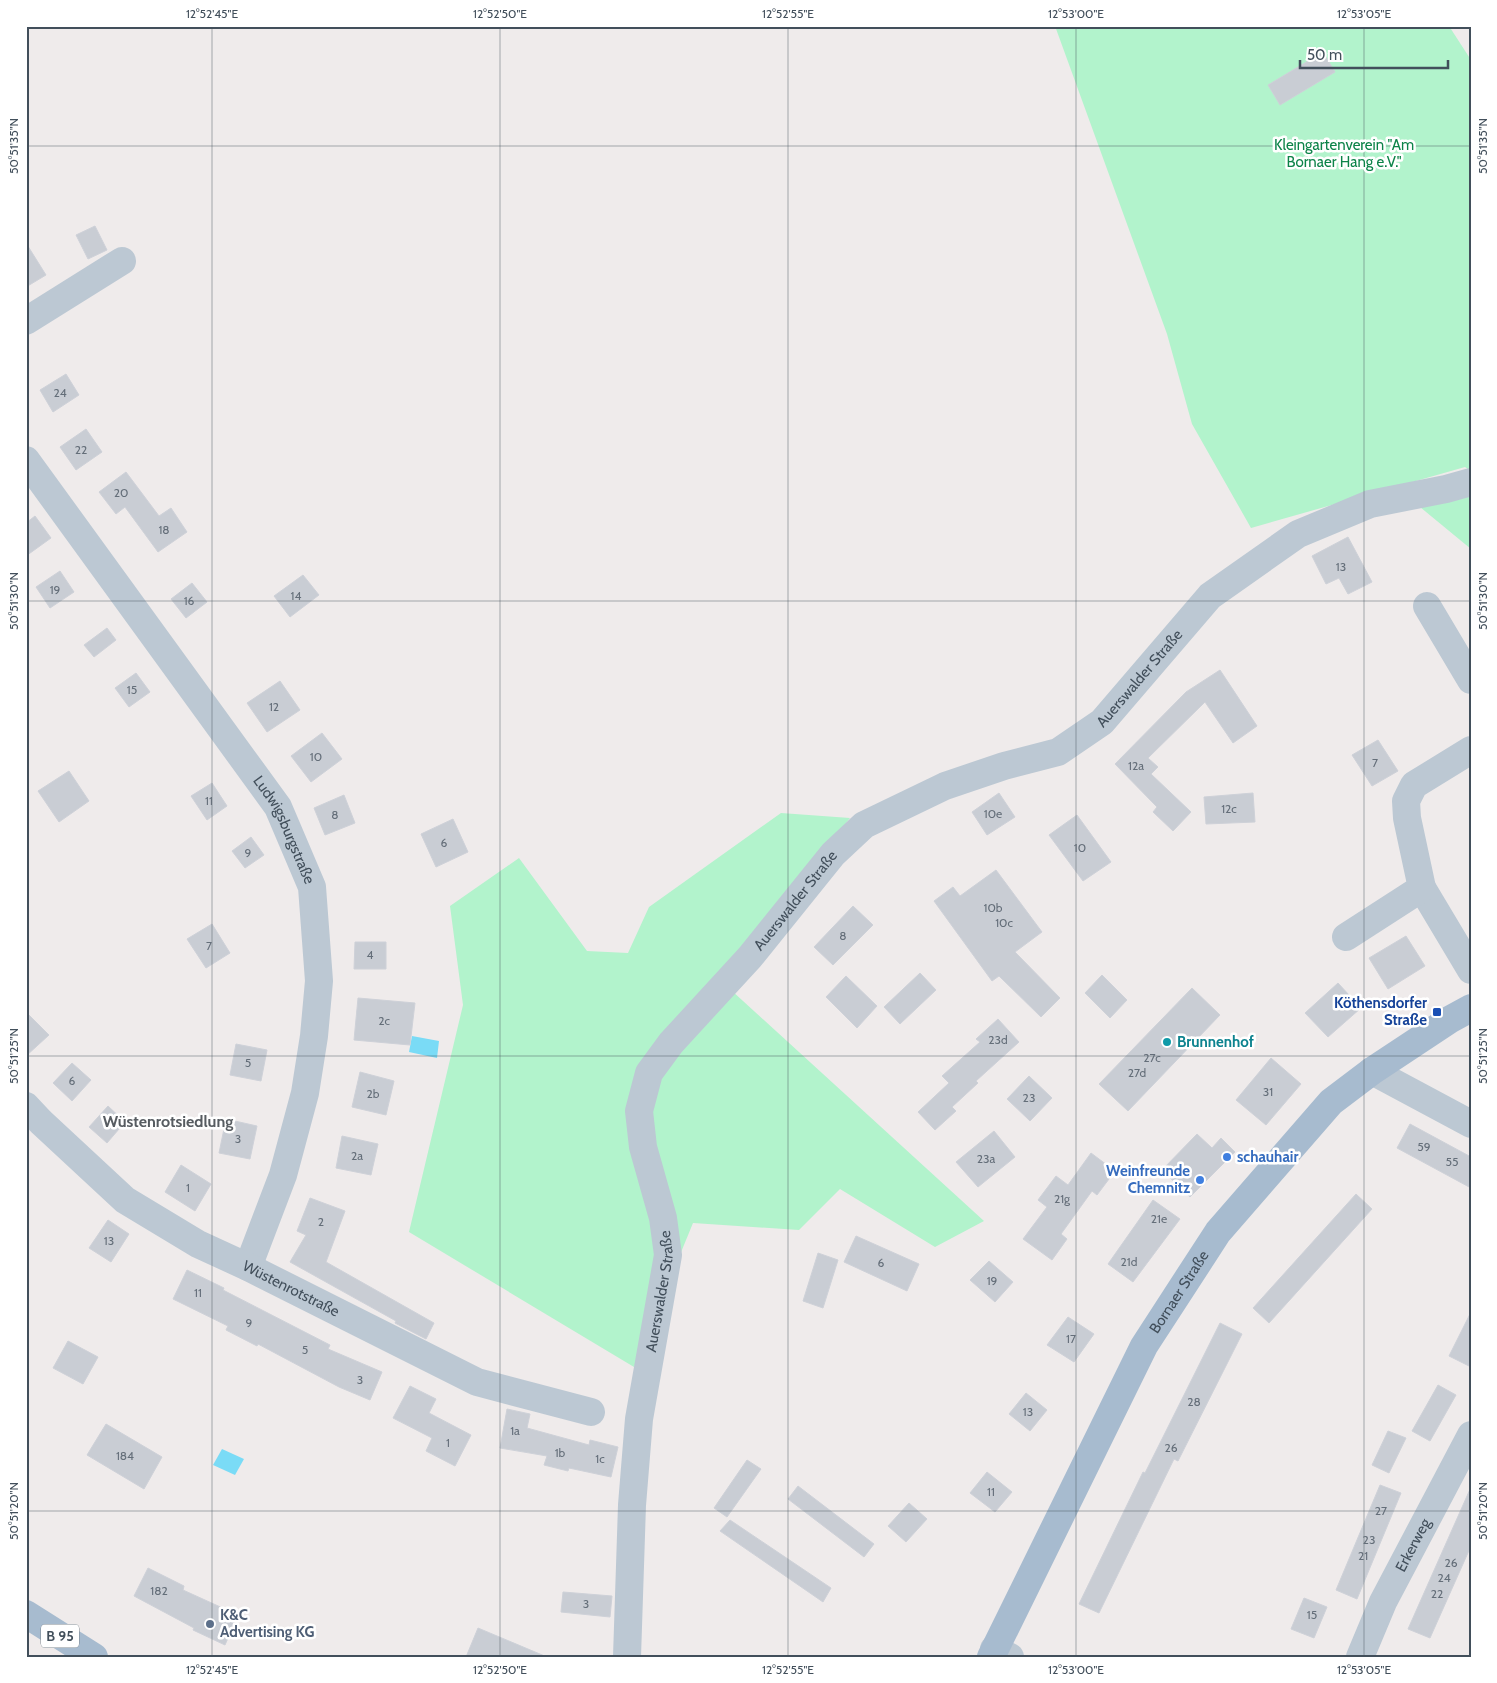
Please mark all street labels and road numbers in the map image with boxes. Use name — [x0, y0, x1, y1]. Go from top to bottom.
street label: Auerswalder Straße — [1093, 626, 1186, 731]
street label: Ludwigsburgstraße — [249, 772, 319, 887]
street label: Auerswalder Straße — [750, 847, 841, 954]
street label: Auerswalder Straße — [642, 1229, 677, 1353]
street label: Bornaer Straße — [1146, 1247, 1213, 1337]
street label: Wüstenrotstraße — [240, 1257, 343, 1321]
street label: Erkerweg — [1392, 1515, 1435, 1575]
road number: B 95 — [41, 1624, 79, 1648]

